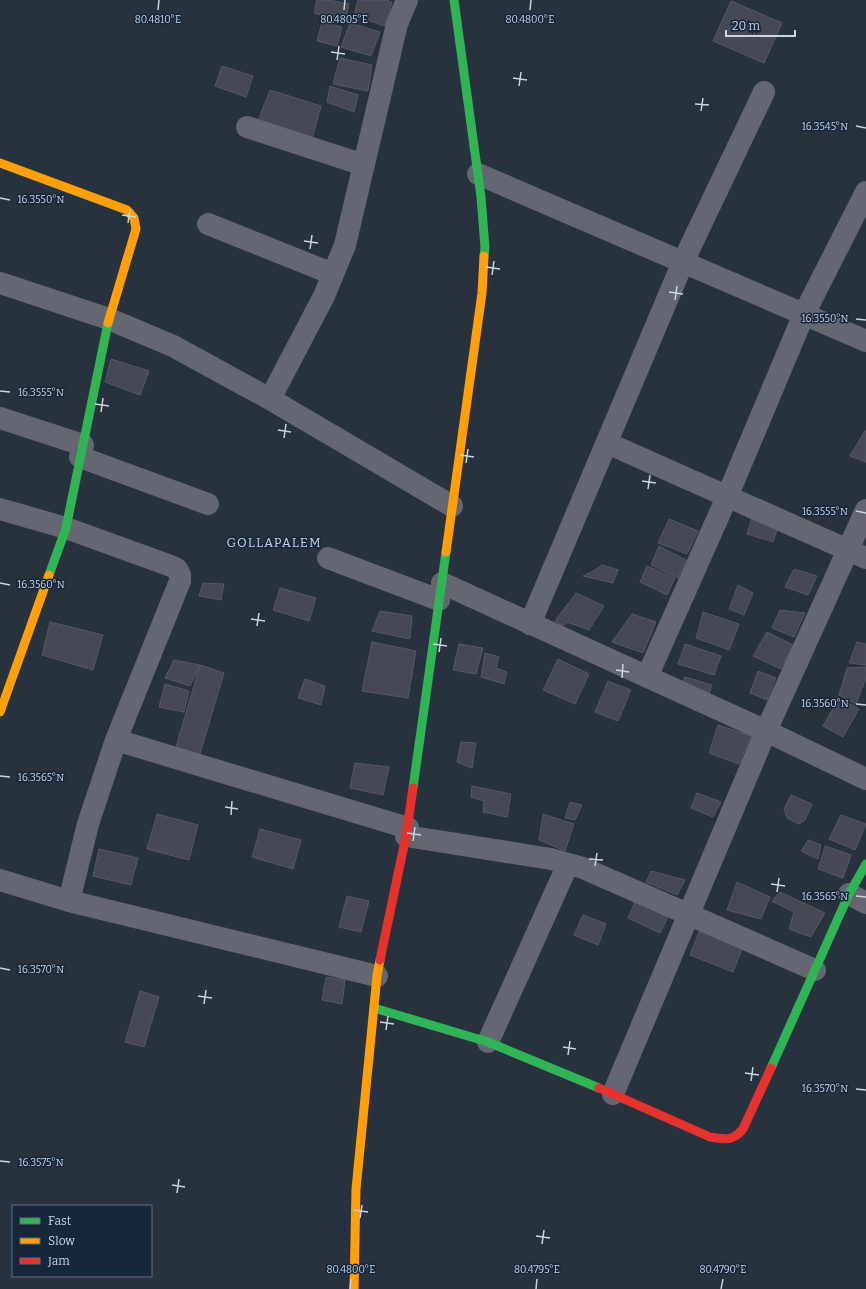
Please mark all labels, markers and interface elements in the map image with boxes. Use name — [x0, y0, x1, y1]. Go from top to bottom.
scale bar — [726, 12, 795, 38]
text: 80.4810°E — [135, 14, 181, 26]
text: 80.4805°E — [320, 14, 368, 26]
text: 80.4800°E — [506, 14, 554, 26]
text: 20 m — [732, 19, 761, 33]
text: 16.3545°N — [802, 121, 848, 133]
text: 16.3550°N — [18, 194, 65, 206]
text: 16.3550°N — [802, 313, 849, 325]
text: 16.3555°N — [18, 387, 64, 399]
text: 16.3555°N — [802, 506, 848, 518]
district label: GOLLAPALEM — [227, 535, 322, 550]
text: 16.3560°N — [17, 579, 65, 591]
text: 16.3560°N — [801, 698, 849, 710]
text: 16.3565°N — [18, 772, 64, 784]
text: 16.3565°N — [802, 891, 848, 903]
text: 16.3570°N — [18, 964, 64, 976]
text: 16.3570°N — [802, 1083, 848, 1095]
text: 16.3575°N — [18, 1157, 64, 1169]
legend — [12, 1205, 152, 1277]
text: Fast — [48, 1214, 72, 1228]
text: Slow — [48, 1234, 75, 1248]
text: Jam — [47, 1254, 70, 1268]
text: 80.4800°E — [327, 1264, 375, 1276]
text: 80.4795°E — [514, 1264, 560, 1276]
text: 80.4790°E — [700, 1264, 746, 1276]

